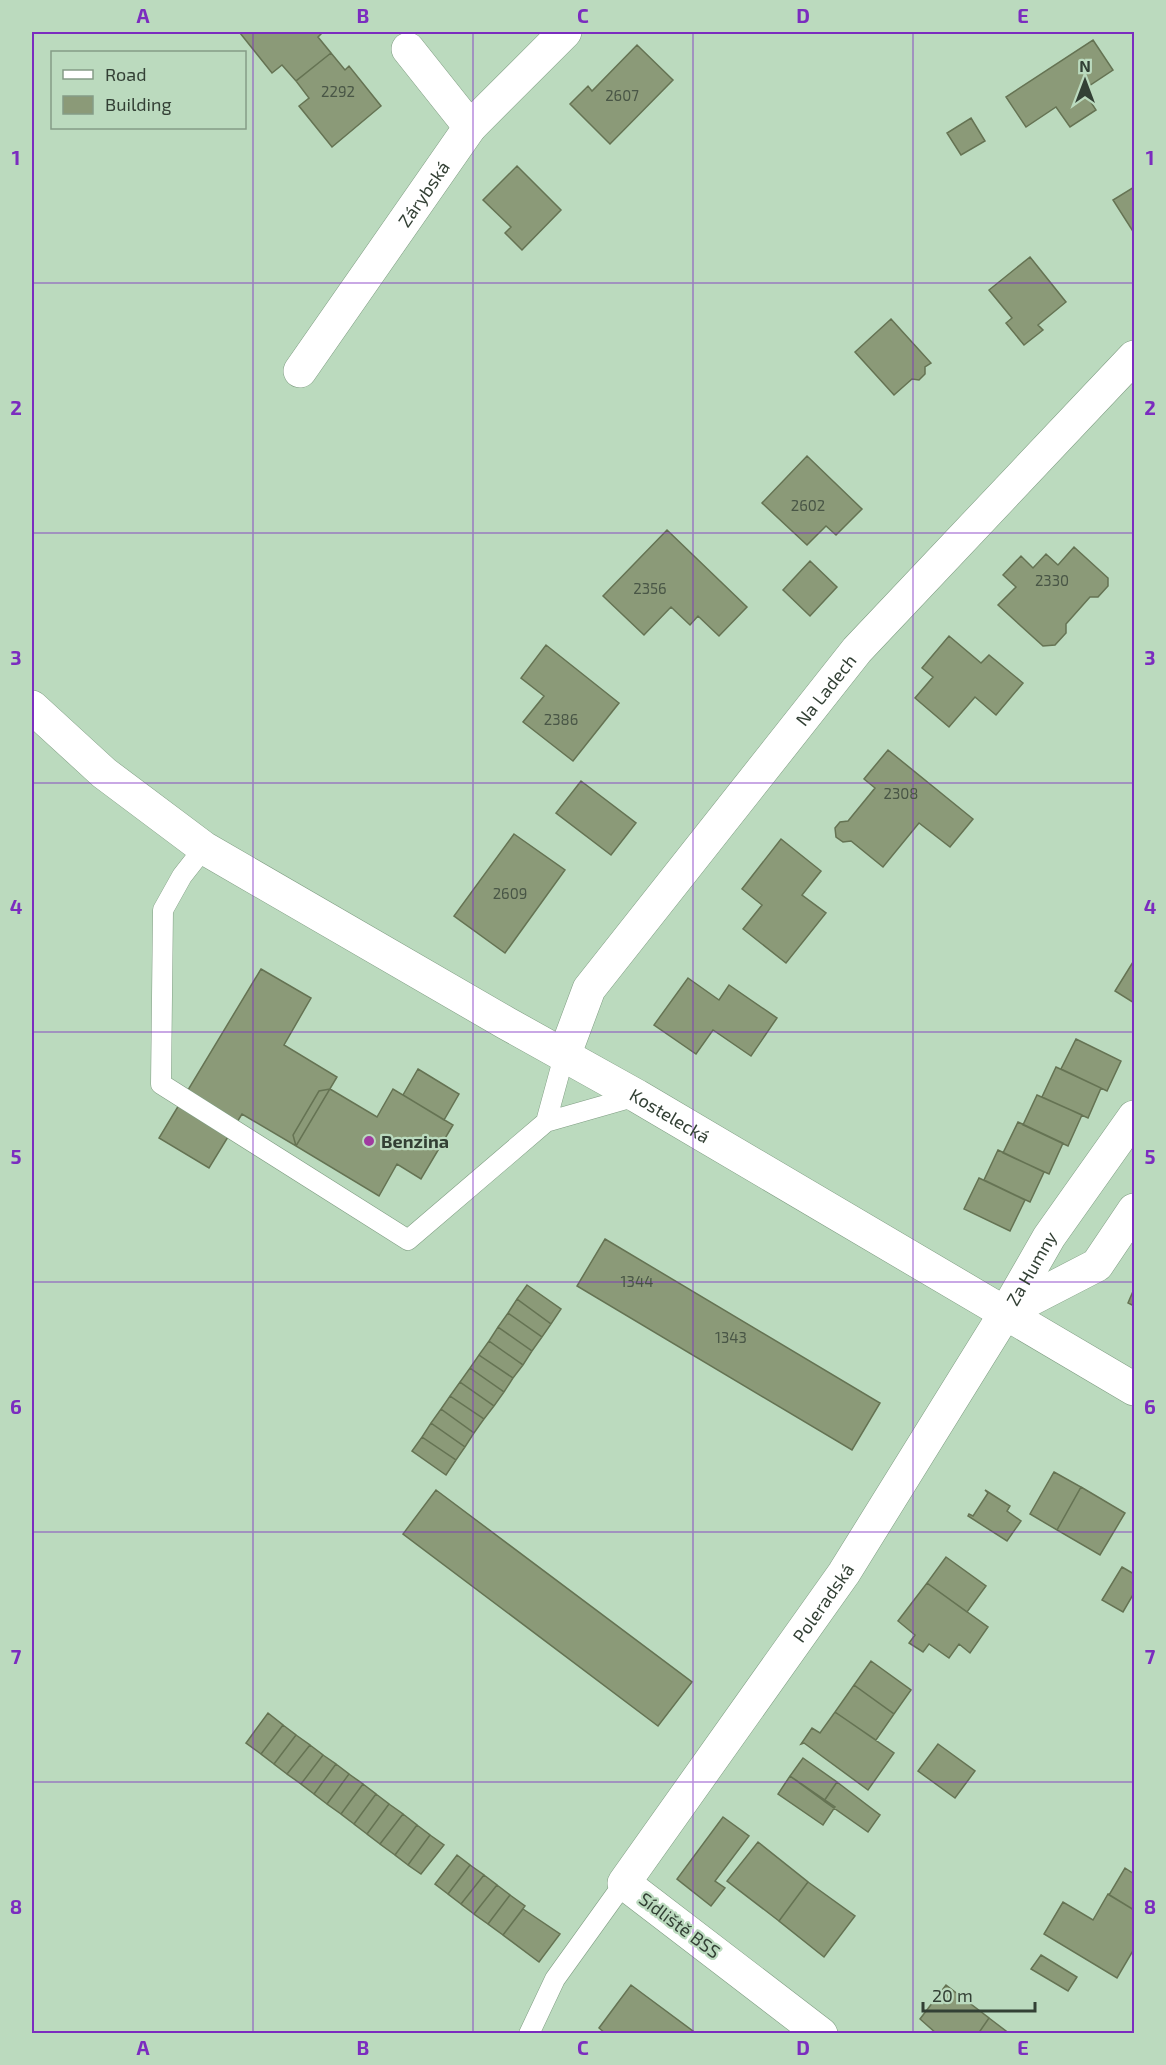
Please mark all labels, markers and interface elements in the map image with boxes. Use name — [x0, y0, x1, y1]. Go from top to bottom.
text: A — [136, 3, 150, 27]
text: B — [357, 3, 369, 27]
text: C — [577, 3, 589, 27]
text: D — [796, 3, 810, 27]
text: E — [1017, 3, 1029, 27]
legend — [51, 51, 246, 129]
north arrow — [1055, 51, 1115, 111]
text: N — [1079, 56, 1091, 75]
text: Road — [105, 63, 146, 85]
house number: 2292 — [321, 82, 355, 100]
house number: 2607 — [605, 86, 639, 104]
text: Building — [105, 93, 172, 115]
text: 1 — [12, 145, 20, 169]
text: 1 — [1146, 145, 1154, 169]
street label: Zárybská — [393, 157, 454, 231]
text: 2 — [10, 395, 22, 419]
text: 2 — [1144, 395, 1156, 419]
house number: 2602 — [791, 496, 825, 514]
house number: 2330 — [1035, 571, 1069, 589]
house number: 2356 — [633, 579, 667, 597]
text: 3 — [10, 645, 22, 669]
text: 3 — [1144, 645, 1156, 669]
street label: Na Ladech — [791, 650, 861, 730]
house number: 2386 — [544, 710, 578, 728]
house number: 2308 — [884, 784, 918, 802]
house number: 2609 — [493, 884, 527, 902]
text: 4 — [10, 894, 23, 918]
text: 4 — [1144, 894, 1157, 918]
street label: Kostelecká — [626, 1083, 714, 1148]
place label: Benzina — [381, 1130, 449, 1152]
marker: Benzina — [362, 1134, 376, 1148]
text: 5 — [10, 1144, 22, 1168]
text: 5 — [1144, 1144, 1156, 1168]
street label: Za Humny — [1001, 1226, 1061, 1309]
house number: 1344 — [621, 1272, 653, 1290]
house number: 1343 — [715, 1328, 747, 1346]
text: 6 — [10, 1394, 22, 1418]
text: 6 — [1144, 1394, 1156, 1418]
street label: Poleradská — [788, 1559, 858, 1646]
text: 7 — [11, 1644, 22, 1668]
text: 7 — [1145, 1644, 1156, 1668]
street label: Sídliště BSS — [635, 1887, 725, 1963]
text: 8 — [10, 1894, 22, 1918]
text: 8 — [1144, 1894, 1156, 1918]
scale bar — [923, 1975, 1036, 2013]
text: 20 m — [932, 1984, 973, 2006]
text: A — [136, 2035, 150, 2059]
text: B — [357, 2035, 369, 2059]
text: C — [577, 2035, 589, 2059]
text: D — [796, 2035, 810, 2059]
text: E — [1017, 2035, 1029, 2059]

